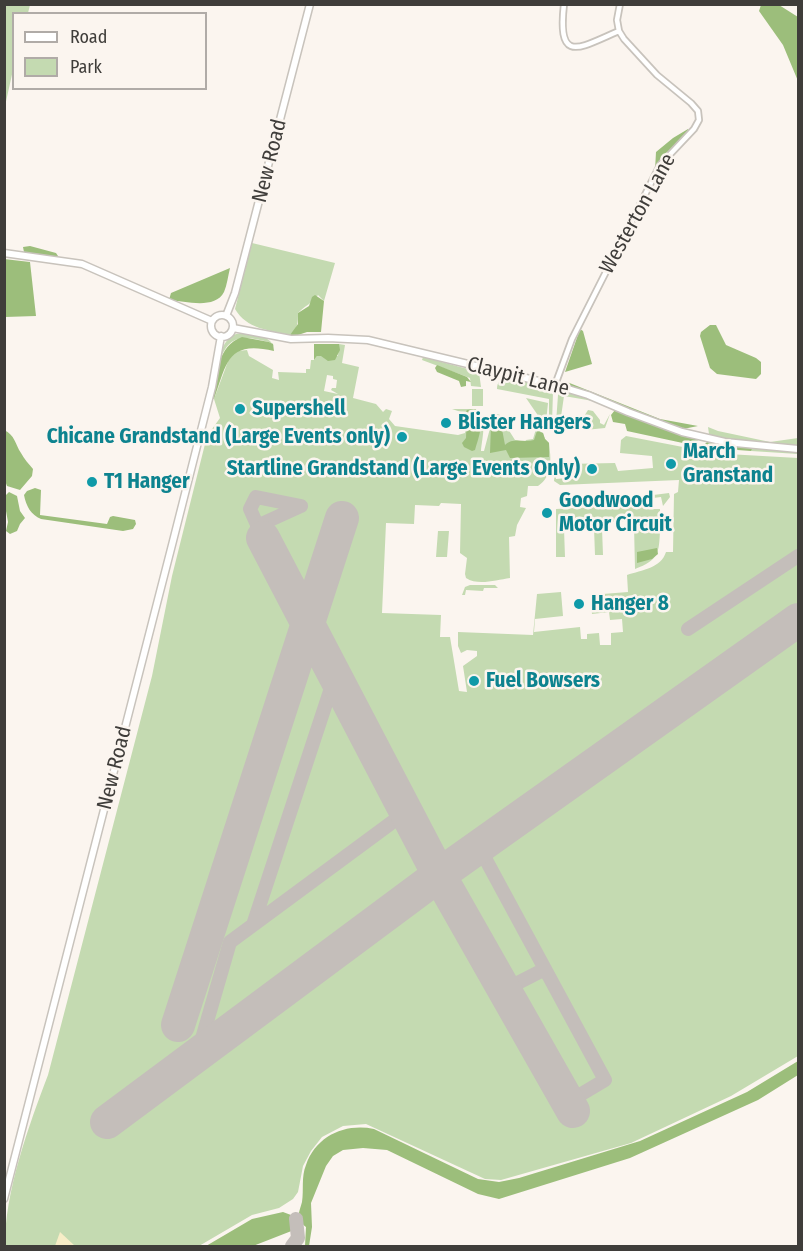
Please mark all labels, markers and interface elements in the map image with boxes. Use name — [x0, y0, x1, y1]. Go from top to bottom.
legend — [12, 12, 207, 90]
text: Road — [70, 26, 107, 48]
text: Park — [70, 56, 102, 78]
street label: New Road — [247, 117, 293, 205]
street label: Westerton Lane — [595, 149, 681, 279]
street label: Claypit Lane — [464, 352, 572, 402]
place label: Supershell — [252, 396, 346, 422]
marker: Supershell — [233, 402, 247, 416]
place label: Blister Hangers — [458, 410, 591, 436]
marker: Blister Hangers — [439, 416, 453, 430]
place label: Chicane Grandstand (Large Events only) — [47, 424, 390, 450]
marker: Chicane Grandstand (Large Events only) — [395, 430, 409, 444]
place label: March Granstand — [683, 439, 773, 489]
place label: Startline Grandstand (Large Events Only) — [227, 456, 580, 482]
marker: March Granstand — [664, 457, 678, 471]
marker: Startline Grandstand (Large Events Only) — [585, 462, 599, 476]
place label: T1 Hanger — [104, 469, 190, 495]
marker: T1 Hanger — [85, 475, 99, 489]
place label: Goodwood Motor Circuit — [559, 488, 672, 538]
marker: Goodwood Motor Circuit — [540, 506, 554, 520]
place label: Hanger 8 — [591, 591, 669, 617]
marker: Hanger 8 — [572, 597, 586, 611]
place label: Fuel Bowsers — [486, 668, 600, 694]
marker: Fuel Bowsers — [467, 674, 481, 688]
street label: New Road — [92, 724, 138, 812]

